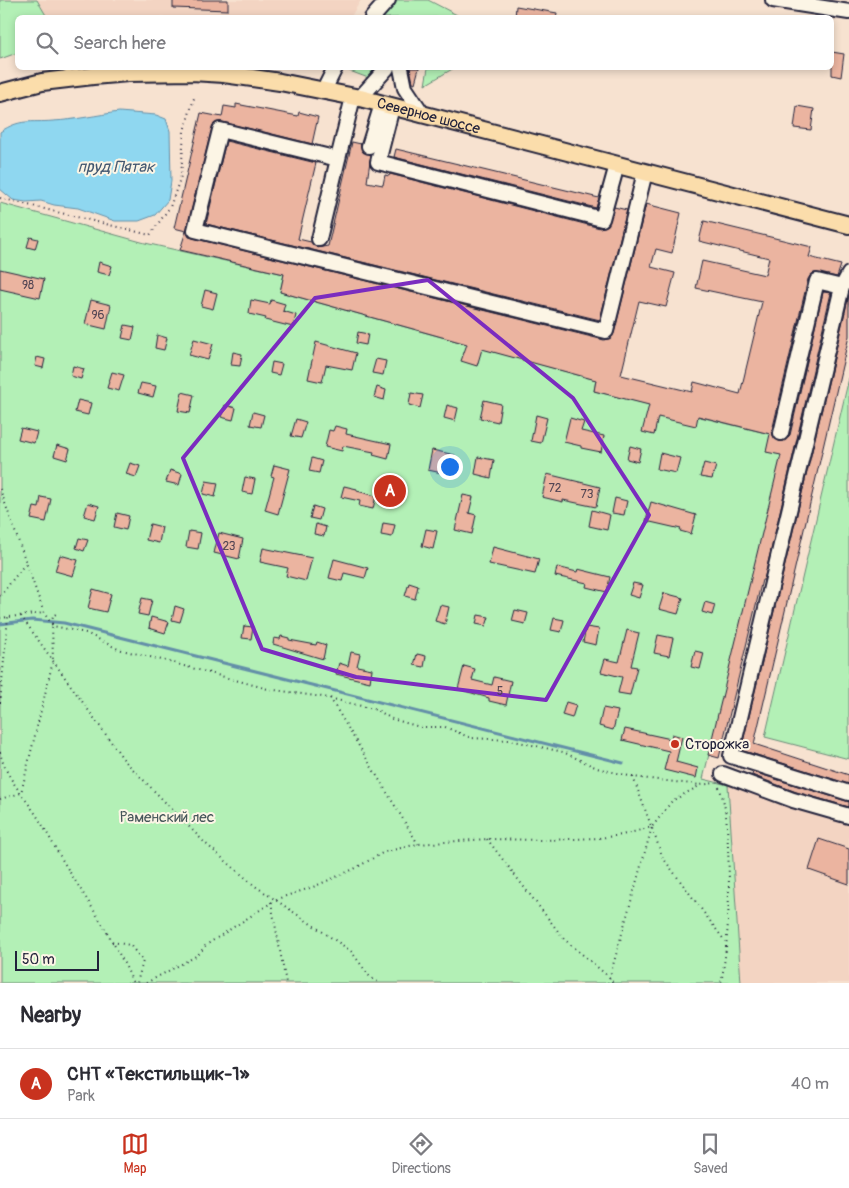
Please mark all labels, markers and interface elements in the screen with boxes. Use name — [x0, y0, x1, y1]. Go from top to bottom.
search box — [15, 15, 834, 70]
icon: search — [33, 29, 61, 57]
text: Search here — [73, 31, 166, 55]
street label: Северное шоссе — [375, 94, 483, 139]
water label: пруд Пятак — [78, 157, 156, 177]
house number: 98 — [22, 278, 34, 293]
house number: 96 — [91, 308, 105, 323]
your location — [437, 454, 463, 480]
pin: A — [374, 472, 406, 510]
house number: 72 — [548, 481, 562, 496]
house number: 73 — [580, 487, 594, 502]
house number: 23 — [222, 539, 236, 554]
house number: 5 — [497, 684, 503, 699]
place label: Сторожка — [685, 735, 749, 754]
marker: Сторожка — [669, 738, 681, 750]
park label: Раменский лес — [120, 808, 215, 827]
scale bar — [15, 948, 99, 971]
text: 50 m — [22, 951, 55, 968]
text: Nearby — [20, 1002, 81, 1029]
text: СНТ «Текстильщик-1» — [67, 1062, 249, 1086]
text: A — [31, 1074, 41, 1094]
text: 40 m — [791, 1074, 829, 1094]
text: Park — [67, 1086, 95, 1106]
tab: Map — [121, 1130, 149, 1177]
tab: Directions — [391, 1130, 451, 1177]
tab: Saved — [693, 1130, 728, 1177]

